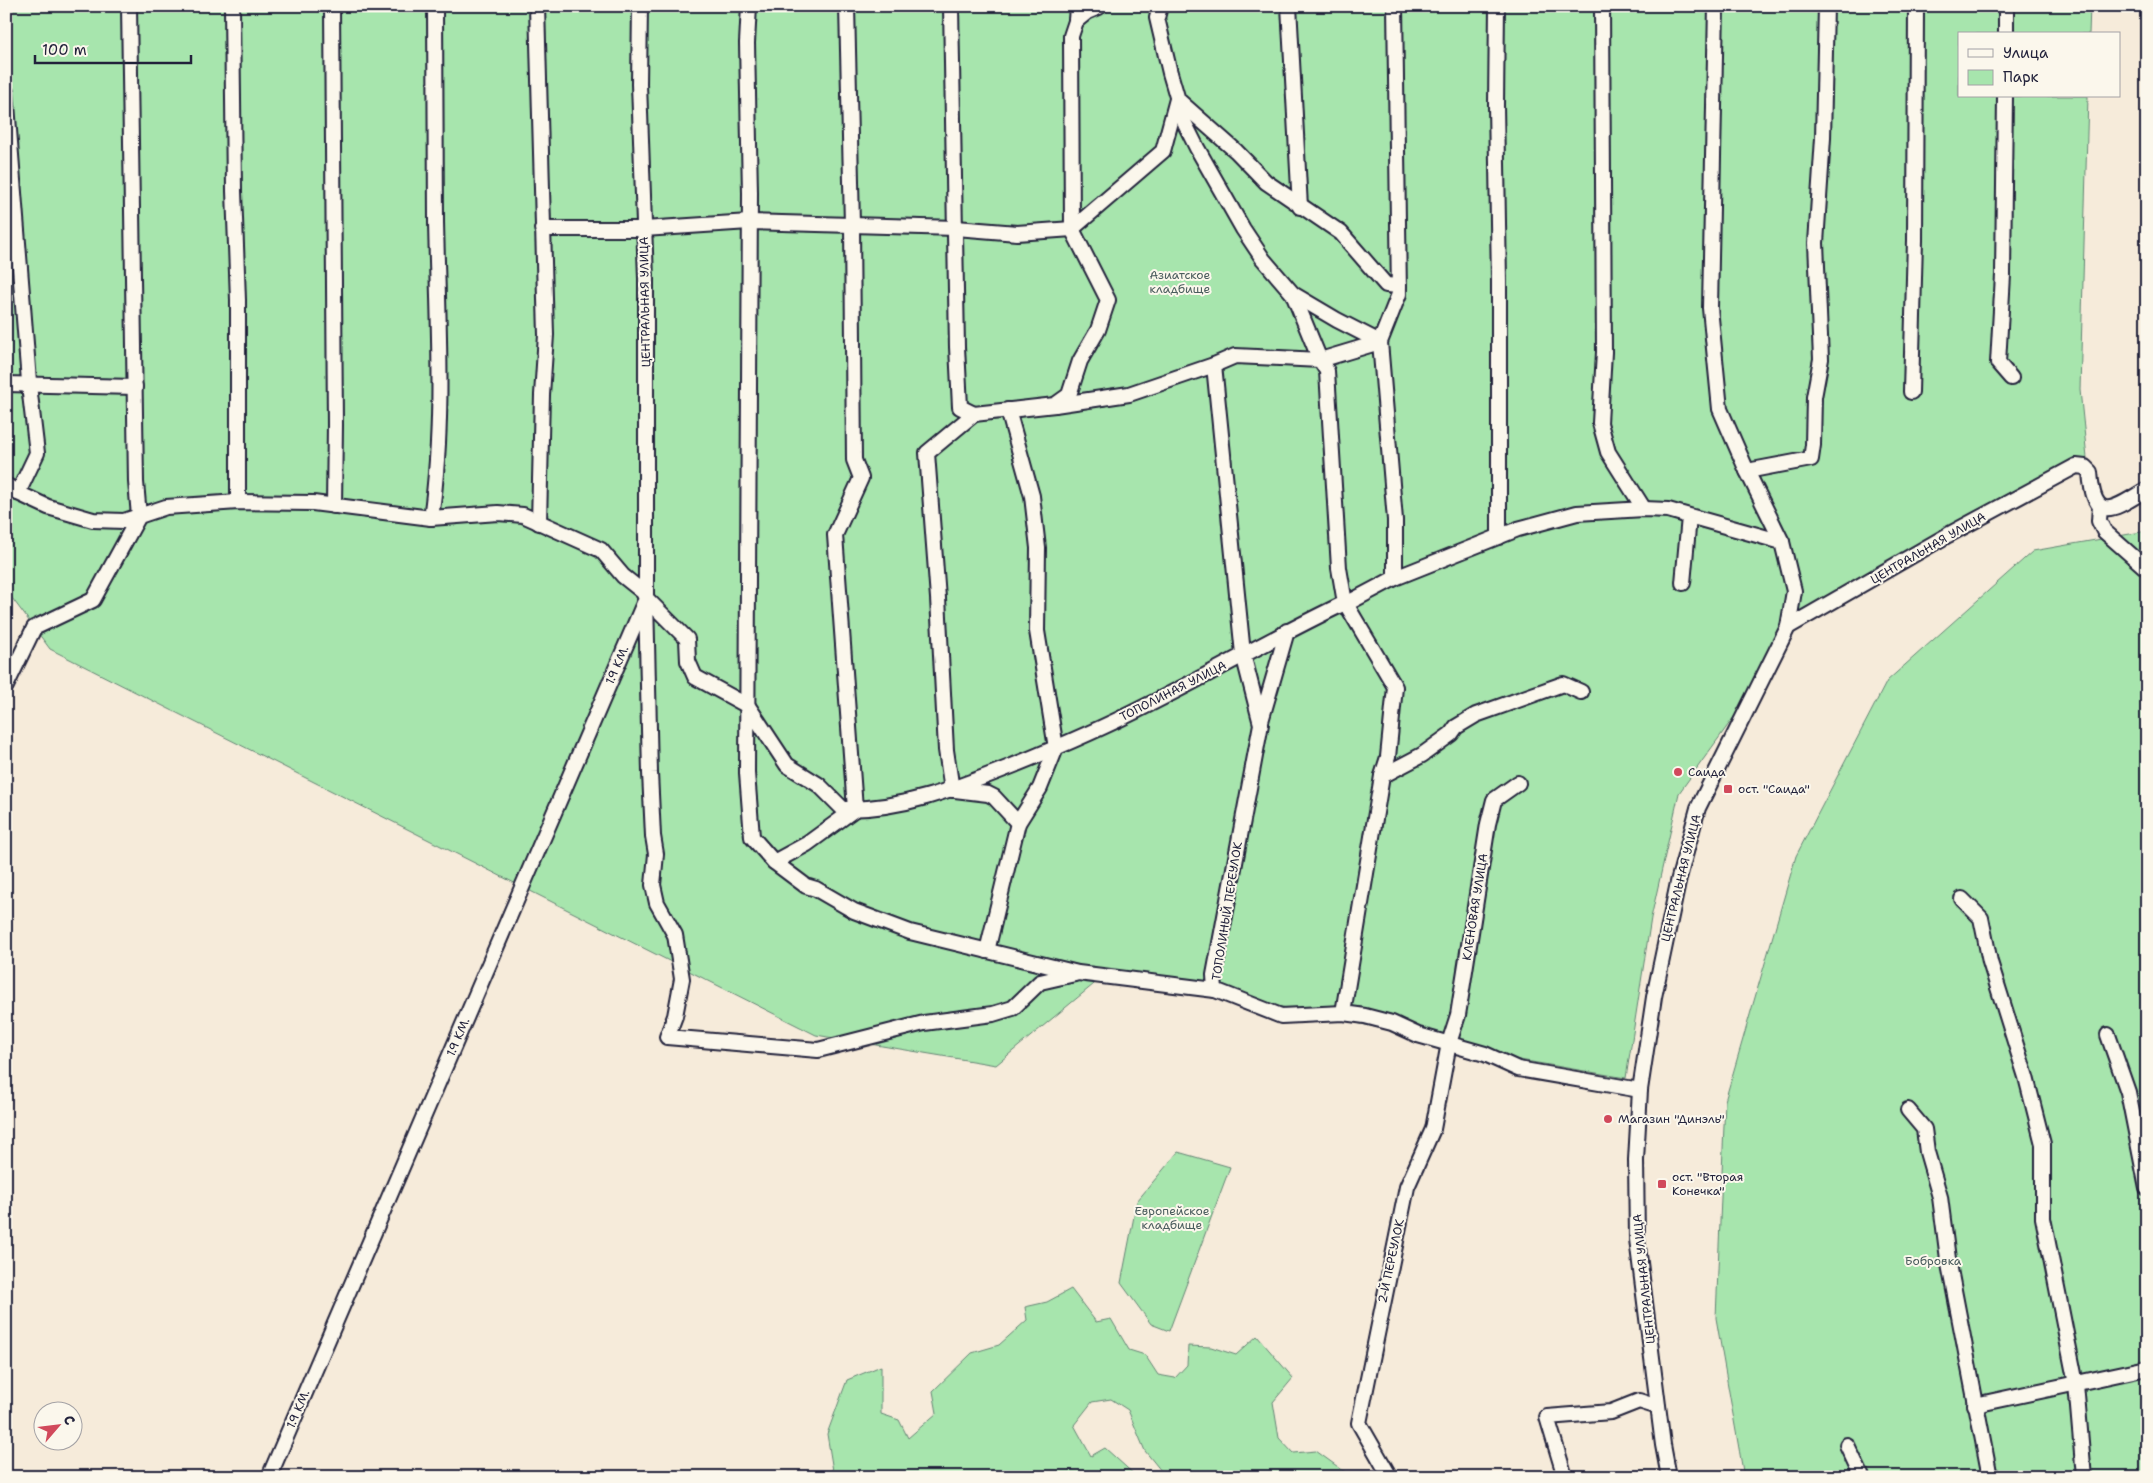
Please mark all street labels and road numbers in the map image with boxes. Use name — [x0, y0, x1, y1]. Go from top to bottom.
street label: ЦЕНТРАЛЬНАЯ УЛИЦА — [636, 236, 654, 368]
street label: ЦЕНТРАЛЬНАЯ УЛИЦА — [1867, 508, 1989, 588]
street label: 1.9 КМ. — [602, 643, 632, 687]
street label: ТОПОЛИНАЯ УЛИЦА — [1117, 657, 1229, 725]
street label: ЦЕНТРАЛЬНАЯ УЛИЦА — [1657, 812, 1705, 943]
street label: ТОПОЛИНЫЙ ПЕРЕУЛОК — [1208, 840, 1246, 982]
street label: КЛЕНОВАЯ УЛИЦА — [1459, 852, 1491, 962]
street label: 1.9 КМ. — [443, 1015, 473, 1059]
street label: ЦЕНТРАЛЬНАЯ УЛИЦА — [1629, 1213, 1659, 1345]
street label: 2-Й ПЕРЕУЛОК — [1374, 1217, 1408, 1305]
street label: 1.9 КМ. — [283, 1387, 313, 1431]

